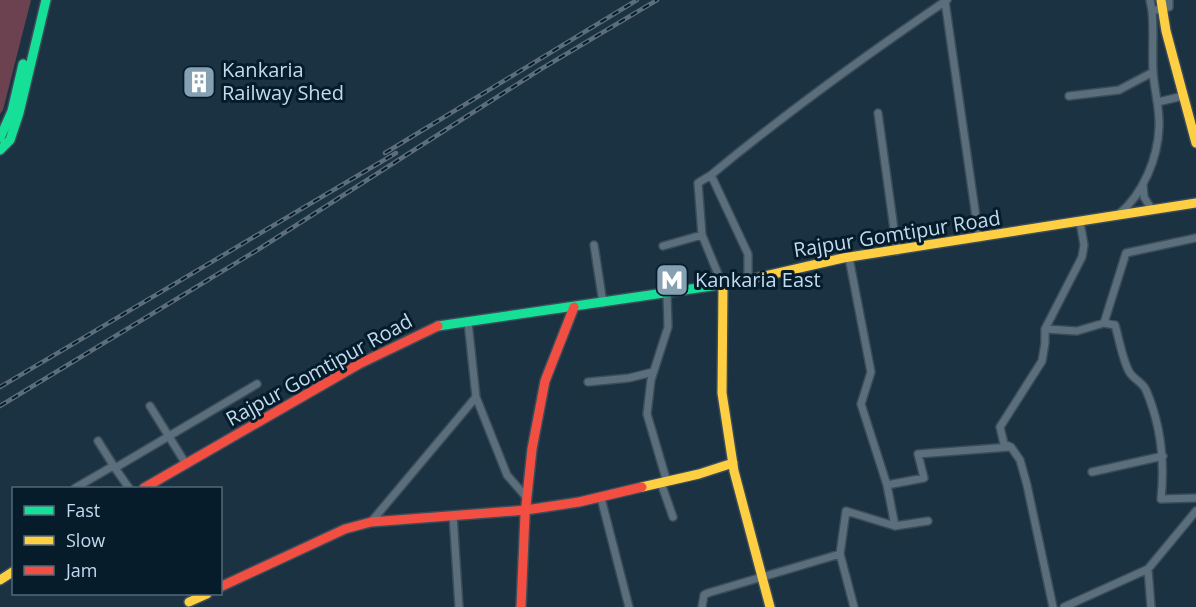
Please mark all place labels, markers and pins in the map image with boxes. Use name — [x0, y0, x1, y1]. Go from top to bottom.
place label: Kankaria Railway Shed — [222, 56, 344, 106]
building icon: Kankaria Railway Shed — [181, 64, 217, 100]
metro station icon: Kankaria East — [654, 262, 690, 298]
place label: Kankaria East — [695, 266, 821, 293]

